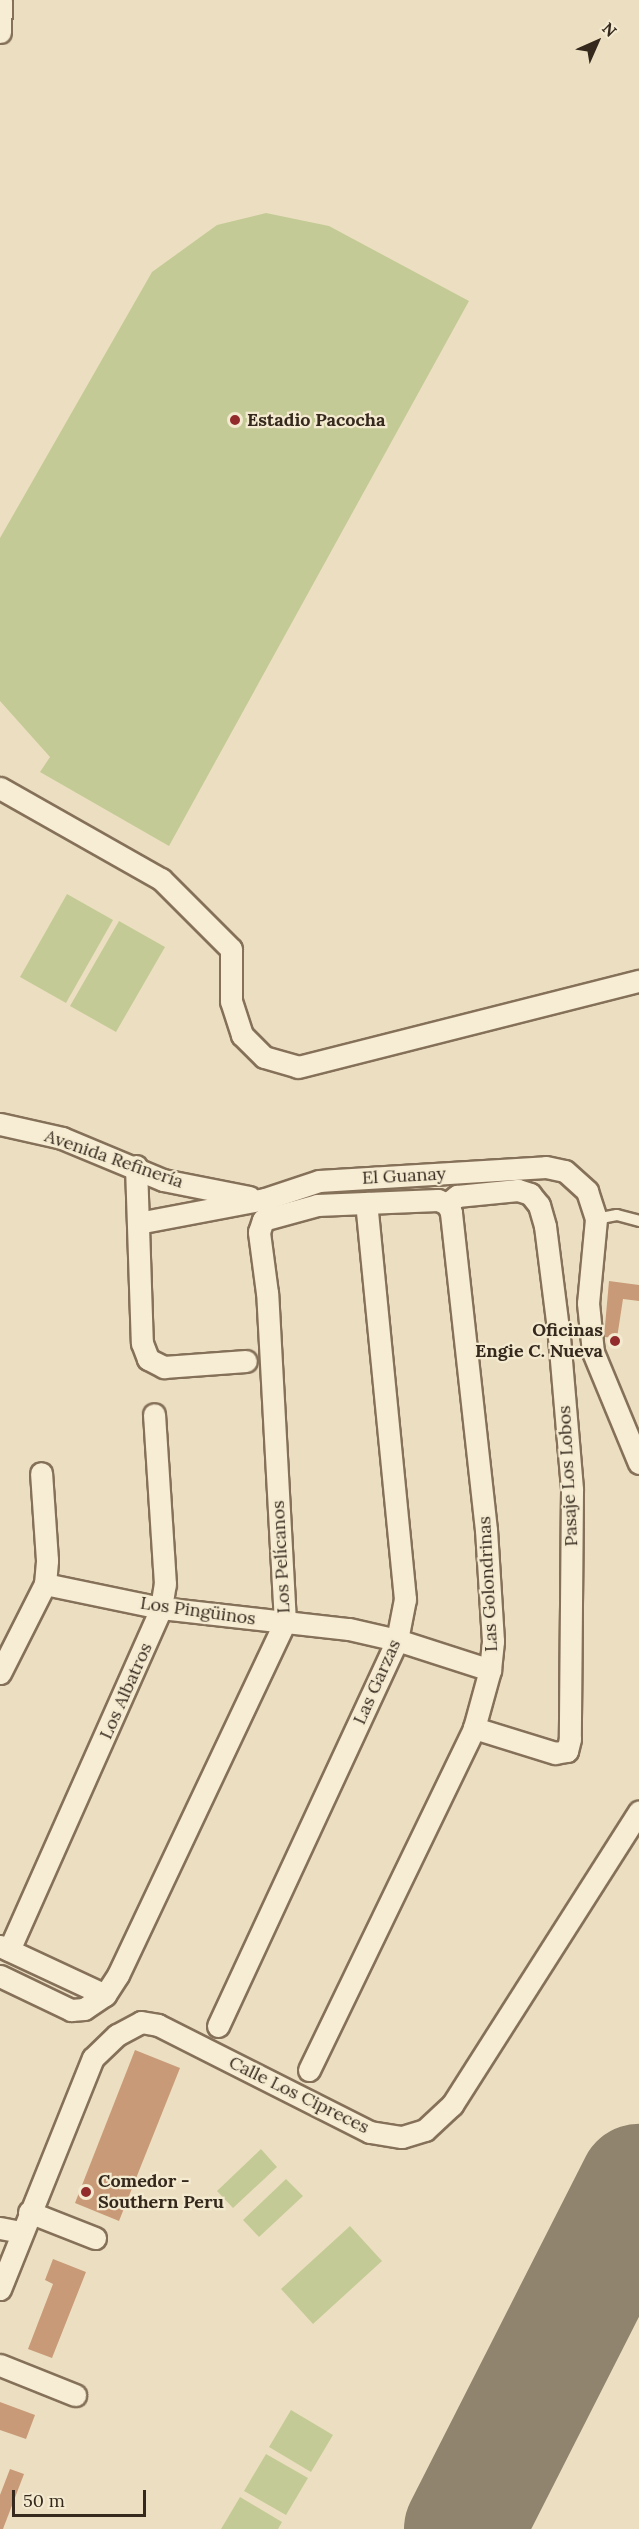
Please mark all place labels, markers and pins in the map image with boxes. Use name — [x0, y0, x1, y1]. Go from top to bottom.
place label: Estadio Pacocha — [247, 409, 385, 431]
marker: Estadio Pacocha — [228, 413, 242, 427]
place label: Oficinas Engie C. Nueva — [475, 1320, 603, 1362]
marker: Oficinas Engie C. Nueva — [608, 1334, 622, 1348]
place label: Comedor - Southern Peru — [98, 2171, 224, 2214]
marker: Comedor - Southern Peru — [79, 2185, 93, 2199]

